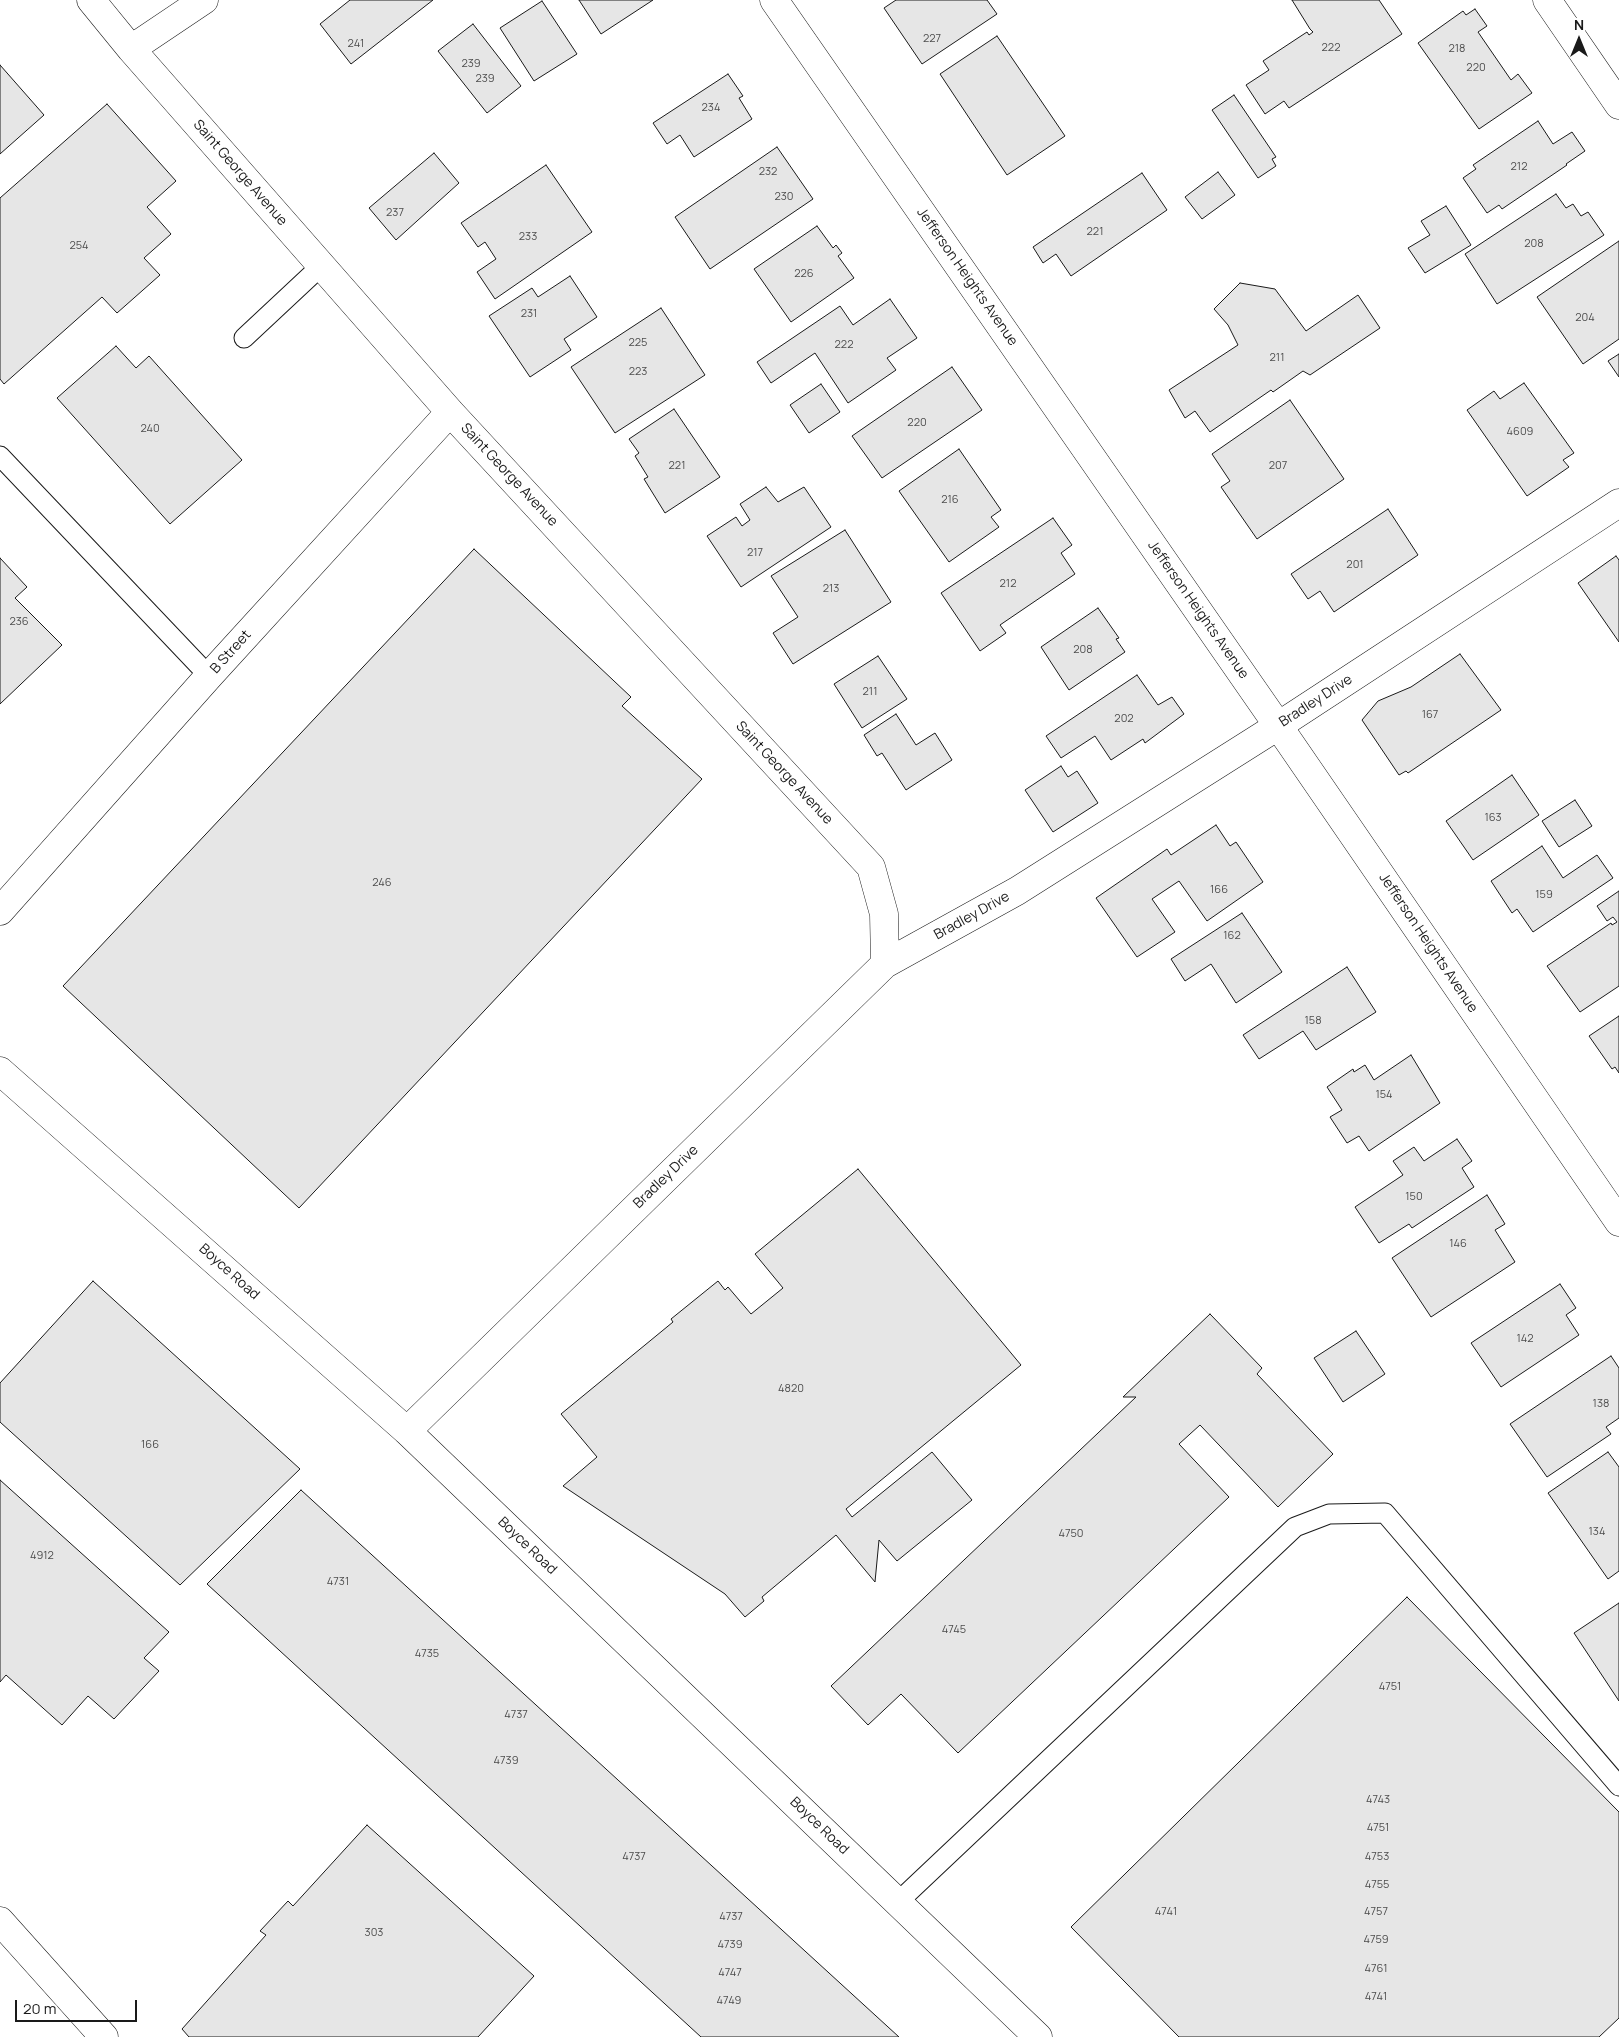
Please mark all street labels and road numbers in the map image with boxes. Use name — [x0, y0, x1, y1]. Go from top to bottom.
street label: Saint George Avenue — [189, 117, 291, 229]
street label: Jefferson Heights Avenue — [913, 205, 1021, 349]
street label: Saint George Avenue — [457, 420, 561, 530]
street label: Jefferson Heights Avenue — [1144, 538, 1252, 682]
street label: B Street — [207, 627, 255, 677]
street label: Bradley Drive — [1276, 671, 1356, 731]
street label: Saint George Avenue — [732, 718, 836, 828]
street label: Jefferson Heights Avenue — [1375, 870, 1481, 1016]
street label: Bradley Drive — [931, 888, 1013, 944]
street label: Bradley Drive — [630, 1142, 702, 1212]
street label: Boyce Road — [195, 1241, 263, 1303]
street label: Boyce Road — [494, 1514, 560, 1578]
street label: Boyce Road — [786, 1794, 852, 1858]

